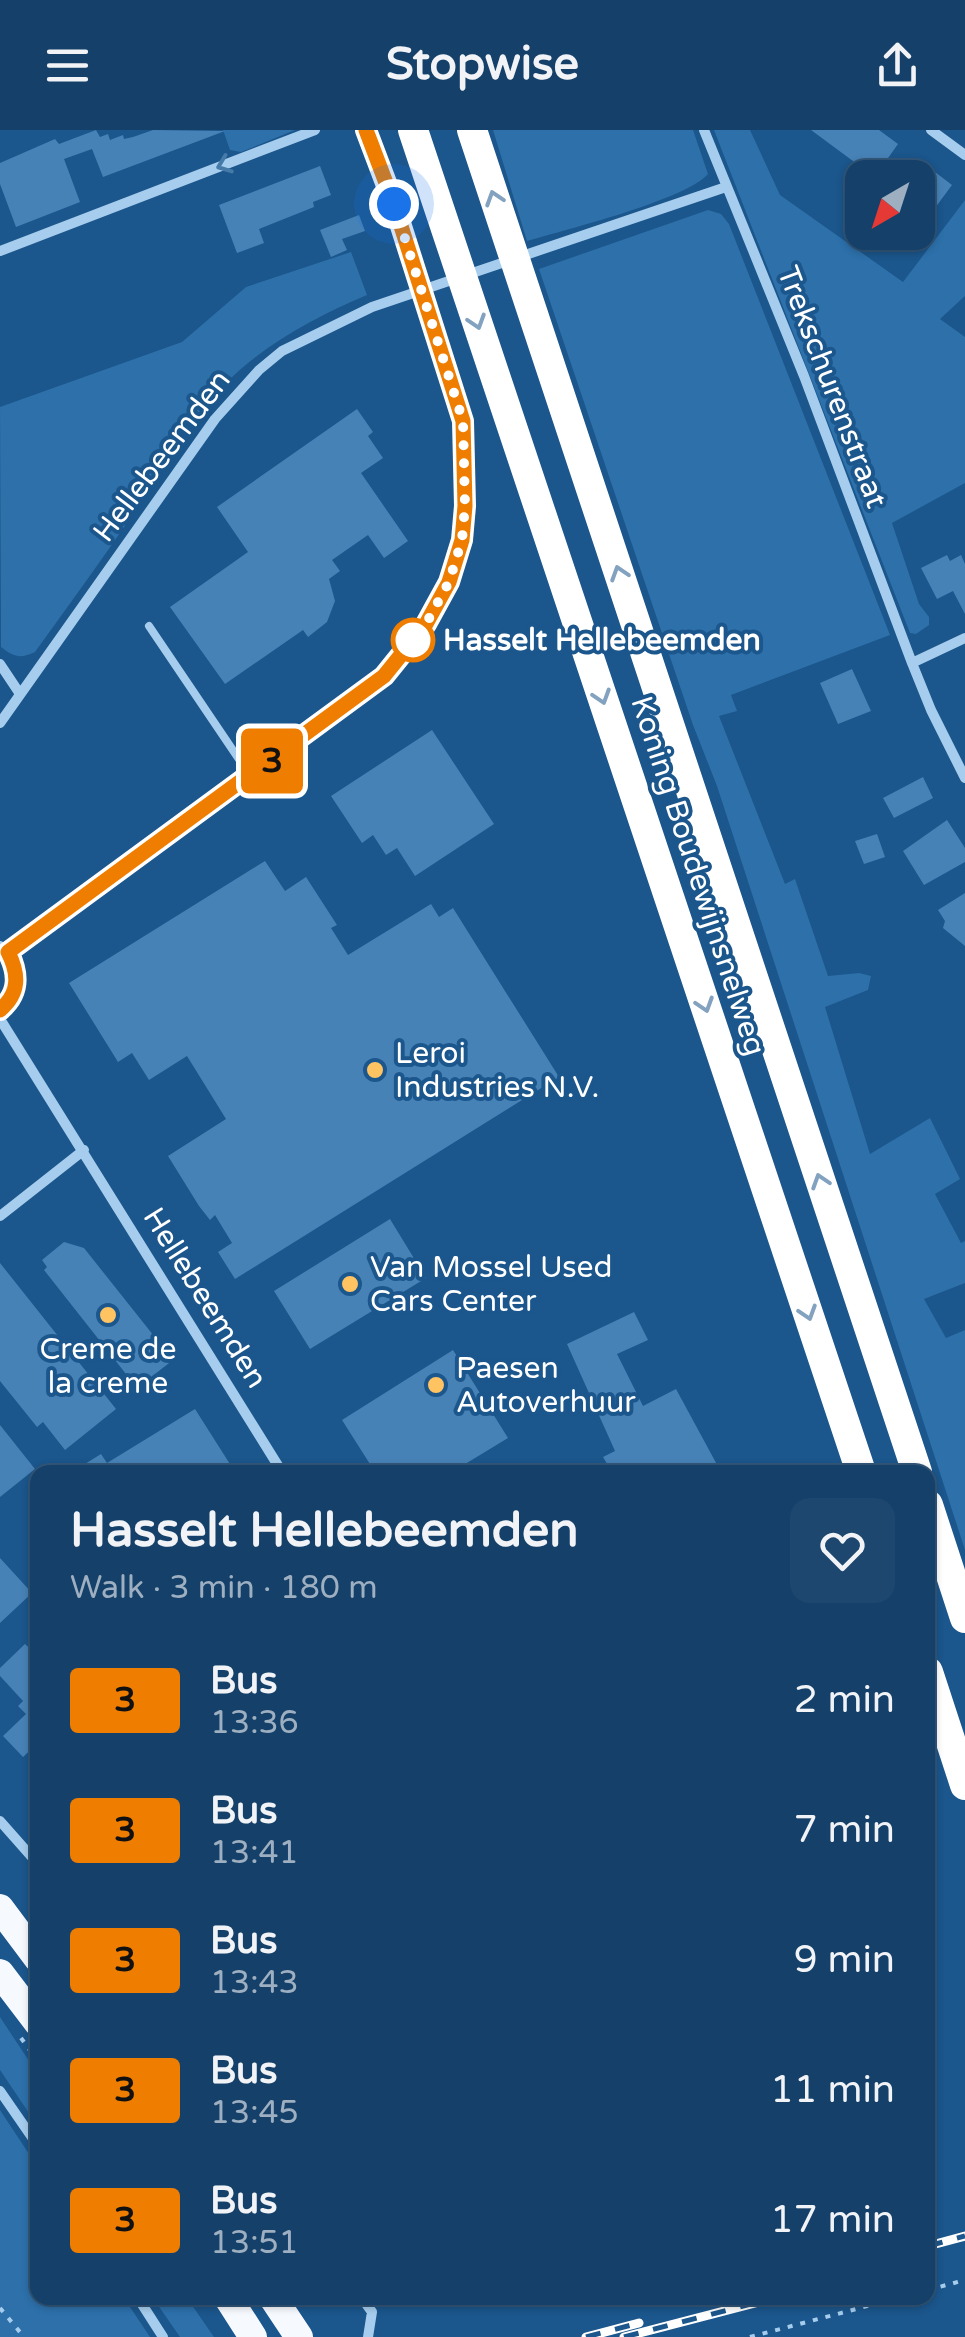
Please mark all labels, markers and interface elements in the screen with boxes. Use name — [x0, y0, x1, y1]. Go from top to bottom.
icon: menu — [40, 38, 95, 93]
text: Stopwise — [386, 38, 579, 92]
icon: share — [870, 38, 925, 93]
one-way arrow — [216, 153, 233, 174]
north arrow — [845, 160, 935, 250]
map controls — [845, 160, 935, 250]
your location — [369, 179, 419, 229]
one-way arrow — [486, 191, 506, 208]
street label: Trekschurenstraat — [769, 261, 895, 513]
one-way arrow — [465, 313, 485, 330]
street label: Hellebeemden — [85, 363, 239, 549]
one-way arrow — [610, 566, 630, 583]
marker: Hasselt Hellebeemden — [392, 619, 434, 661]
place label: Hasselt Hellebeemden — [443, 622, 761, 659]
one-way arrow — [590, 687, 610, 704]
street label: Koning Boudewijnsnelweg — [622, 692, 774, 1060]
line badge: 3 — [240, 728, 304, 794]
text: 3 — [261, 740, 283, 782]
one-way arrow — [693, 996, 713, 1013]
place label: Leroi Industries N.V. — [395, 1035, 599, 1106]
marker: Leroi Industries N.V. — [364, 1059, 386, 1081]
one-way arrow — [811, 1173, 831, 1190]
street label: Hellebeemden — [135, 1201, 275, 1395]
place label: Van Mossel Used Cars Center — [370, 1249, 613, 1320]
marker: Van Mossel Used Cars Center — [339, 1273, 361, 1295]
marker: Creme de la creme — [97, 1304, 119, 1326]
one-way arrow — [796, 1304, 816, 1321]
place label: Creme de la creme — [40, 1331, 176, 1402]
place label: Paesen Autoverhuur — [456, 1350, 636, 1421]
marker: Paesen Autoverhuur — [425, 1374, 447, 1396]
button: heart — [790, 1498, 895, 1603]
text: Hasselt Hellebeemden — [70, 1502, 578, 1560]
text: Walk · 3 min · 180 m — [70, 1569, 378, 1607]
text: Bus — [210, 1658, 277, 1704]
text: 2 min — [794, 1677, 895, 1723]
text: 3 — [114, 1679, 136, 1721]
text: 13:36 — [210, 1704, 299, 1742]
text: Bus — [210, 1788, 277, 1834]
text: 7 min — [794, 1807, 895, 1853]
text: 3 — [114, 1809, 136, 1851]
text: 13:41 — [210, 1834, 299, 1872]
text: Bus — [210, 1918, 277, 1964]
text: 9 min — [794, 1937, 895, 1983]
text: 3 — [114, 1939, 136, 1981]
text: 13:43 — [210, 1964, 299, 2002]
text: Bus — [210, 2048, 277, 2094]
text: 11 min — [770, 2067, 895, 2113]
text: 3 — [114, 2069, 136, 2111]
text: 13:45 — [210, 2094, 299, 2132]
text: Bus — [210, 2178, 277, 2224]
text: 17 min — [770, 2197, 895, 2243]
text: 3 — [114, 2199, 136, 2241]
text: 13:51 — [210, 2224, 299, 2262]

